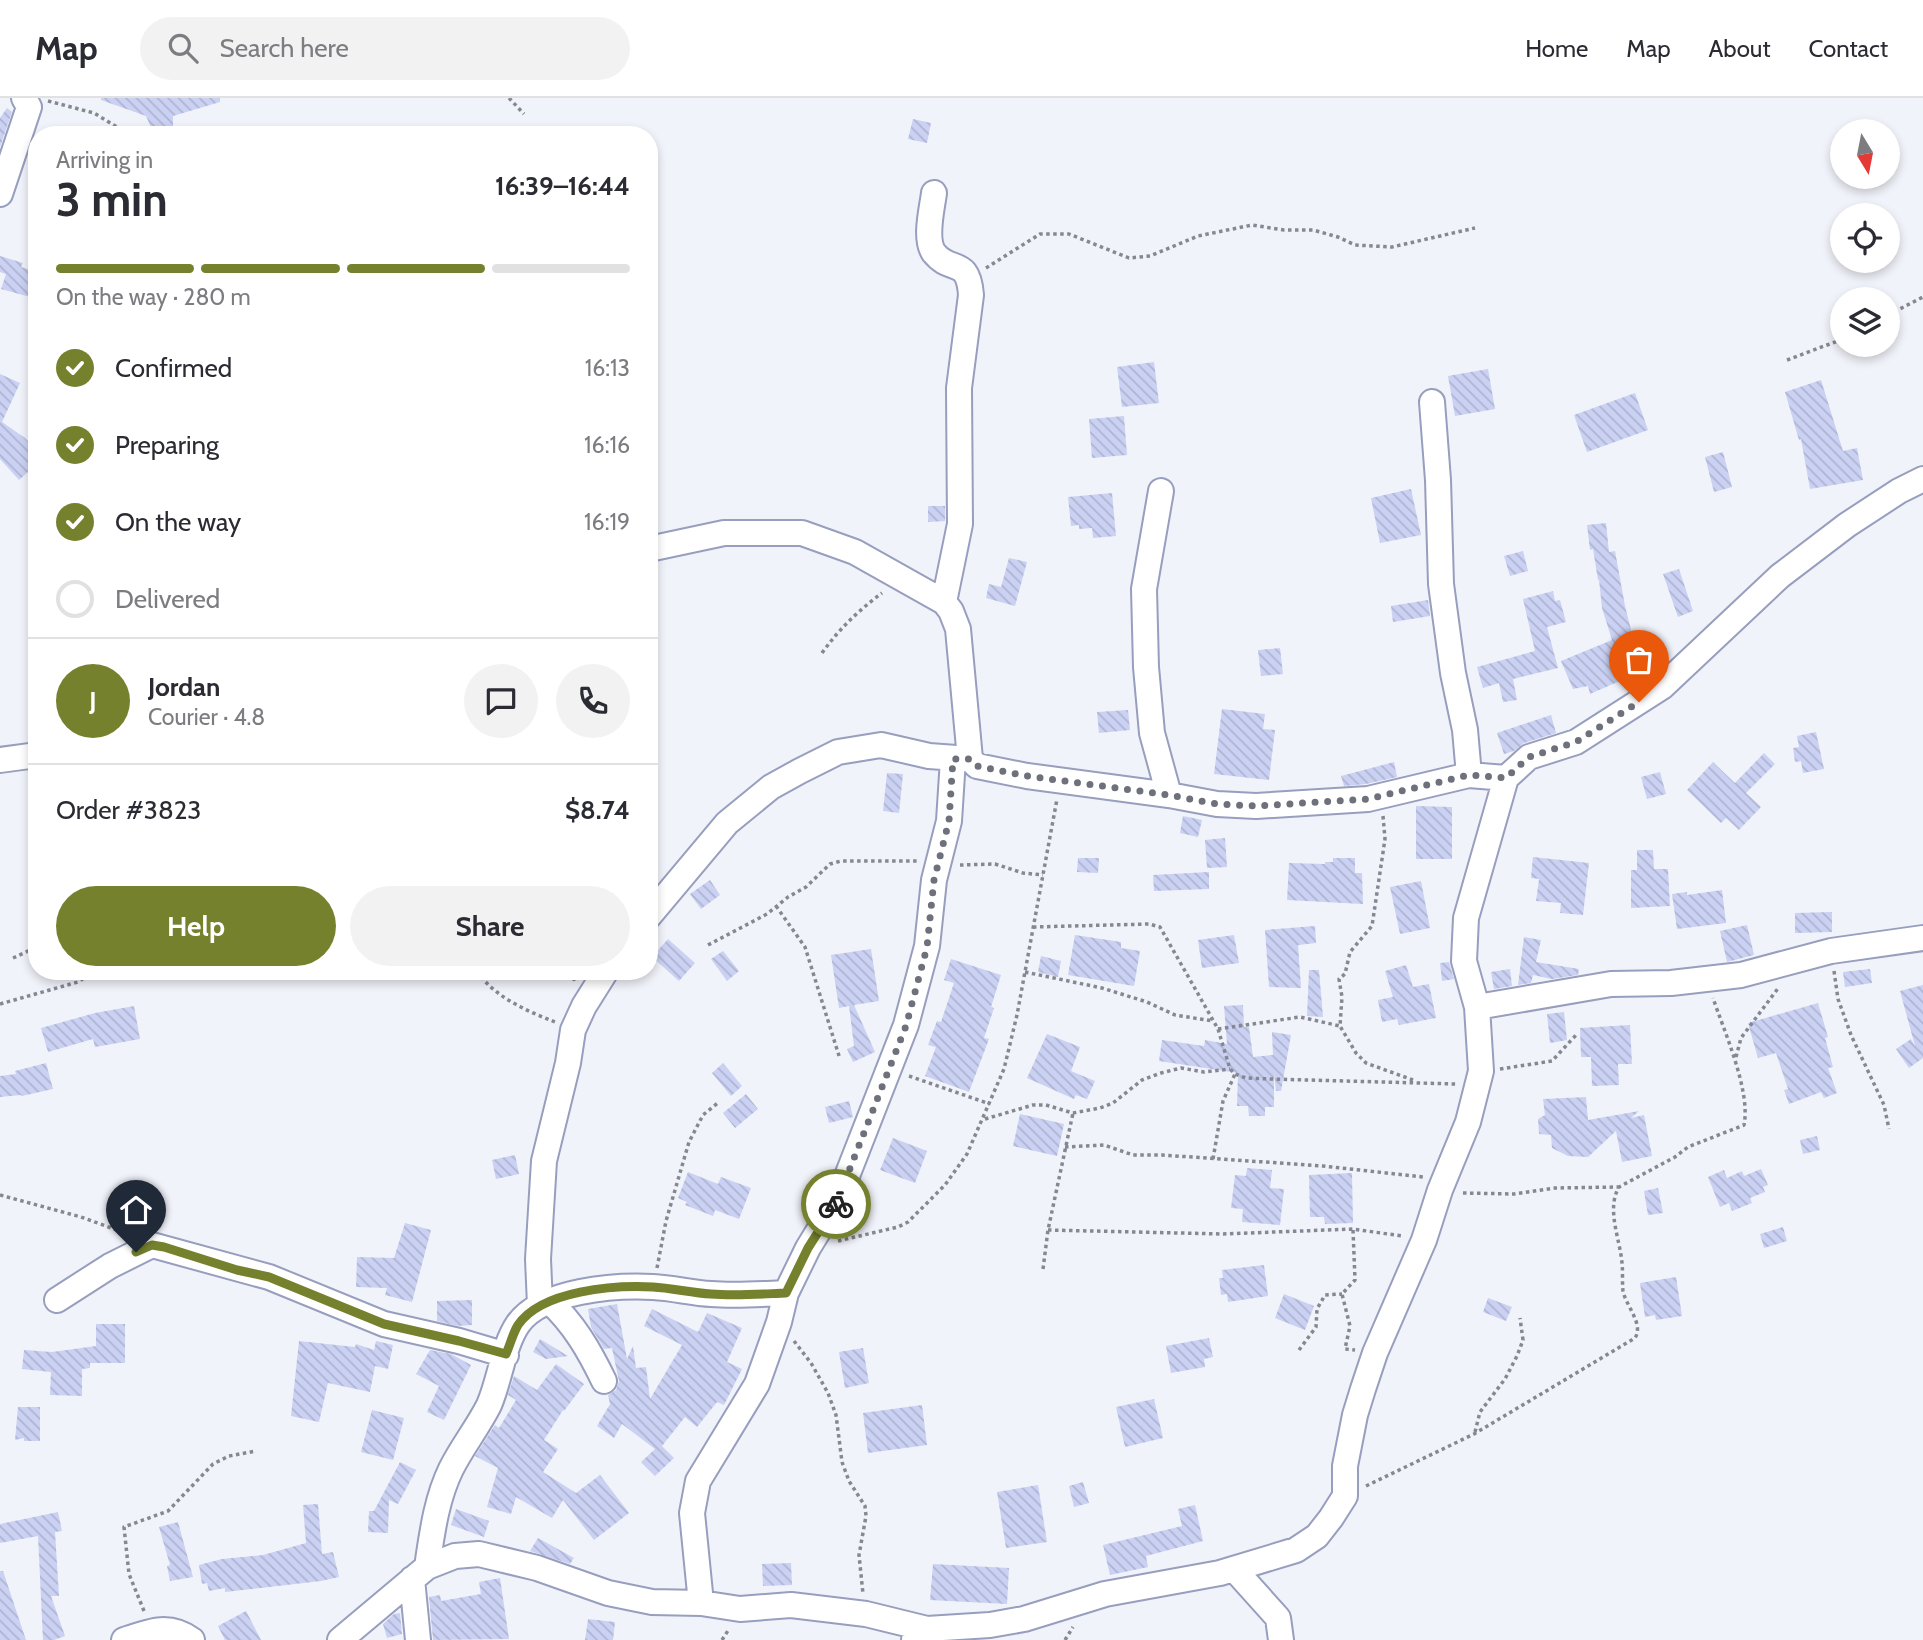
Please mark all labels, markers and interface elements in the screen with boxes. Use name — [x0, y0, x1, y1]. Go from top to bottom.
search box — [140, 17, 630, 80]
text: Map — [35, 28, 98, 68]
icon: search — [164, 29, 202, 67]
text: Search here — [220, 32, 349, 64]
text: Home — [1525, 34, 1588, 63]
text: Map — [1626, 34, 1671, 63]
text: About — [1709, 34, 1771, 63]
text: Contact — [1809, 34, 1888, 63]
north arrow — [1830, 119, 1900, 189]
map controls — [1830, 119, 1900, 357]
text: Arriving in — [56, 146, 153, 174]
text: 16:39–16:44 — [495, 170, 630, 202]
text: 3 min — [56, 172, 168, 228]
button: locate — [1830, 203, 1900, 273]
text: On the way · 280 m — [56, 283, 251, 311]
button: layers — [1830, 287, 1900, 357]
icon: check — [56, 349, 94, 387]
text: Confirmed — [115, 352, 232, 384]
text: 16:13 — [585, 354, 630, 382]
icon: check — [56, 426, 94, 464]
text: Preparing — [115, 429, 219, 461]
text: 16:16 — [584, 431, 630, 459]
icon: check — [56, 503, 94, 541]
text: On the way — [115, 506, 241, 538]
text: 16:19 — [584, 508, 630, 536]
text: Delivered — [115, 583, 220, 615]
pin — [1609, 630, 1669, 702]
icon: bag — [1620, 641, 1658, 679]
button: chat — [464, 664, 538, 738]
button: phone — [556, 664, 630, 738]
text: Jordan — [148, 671, 220, 703]
text: J — [89, 685, 97, 717]
text: Courier · 4.8 — [148, 703, 265, 731]
text: Order #3823 — [56, 794, 201, 826]
text: $8.74 — [565, 794, 630, 826]
button: Help — [56, 886, 336, 966]
button: Share — [350, 886, 630, 966]
courier — [801, 1169, 871, 1239]
pin — [106, 1180, 166, 1252]
icon: bike — [817, 1185, 855, 1223]
icon: home — [117, 1191, 155, 1229]

